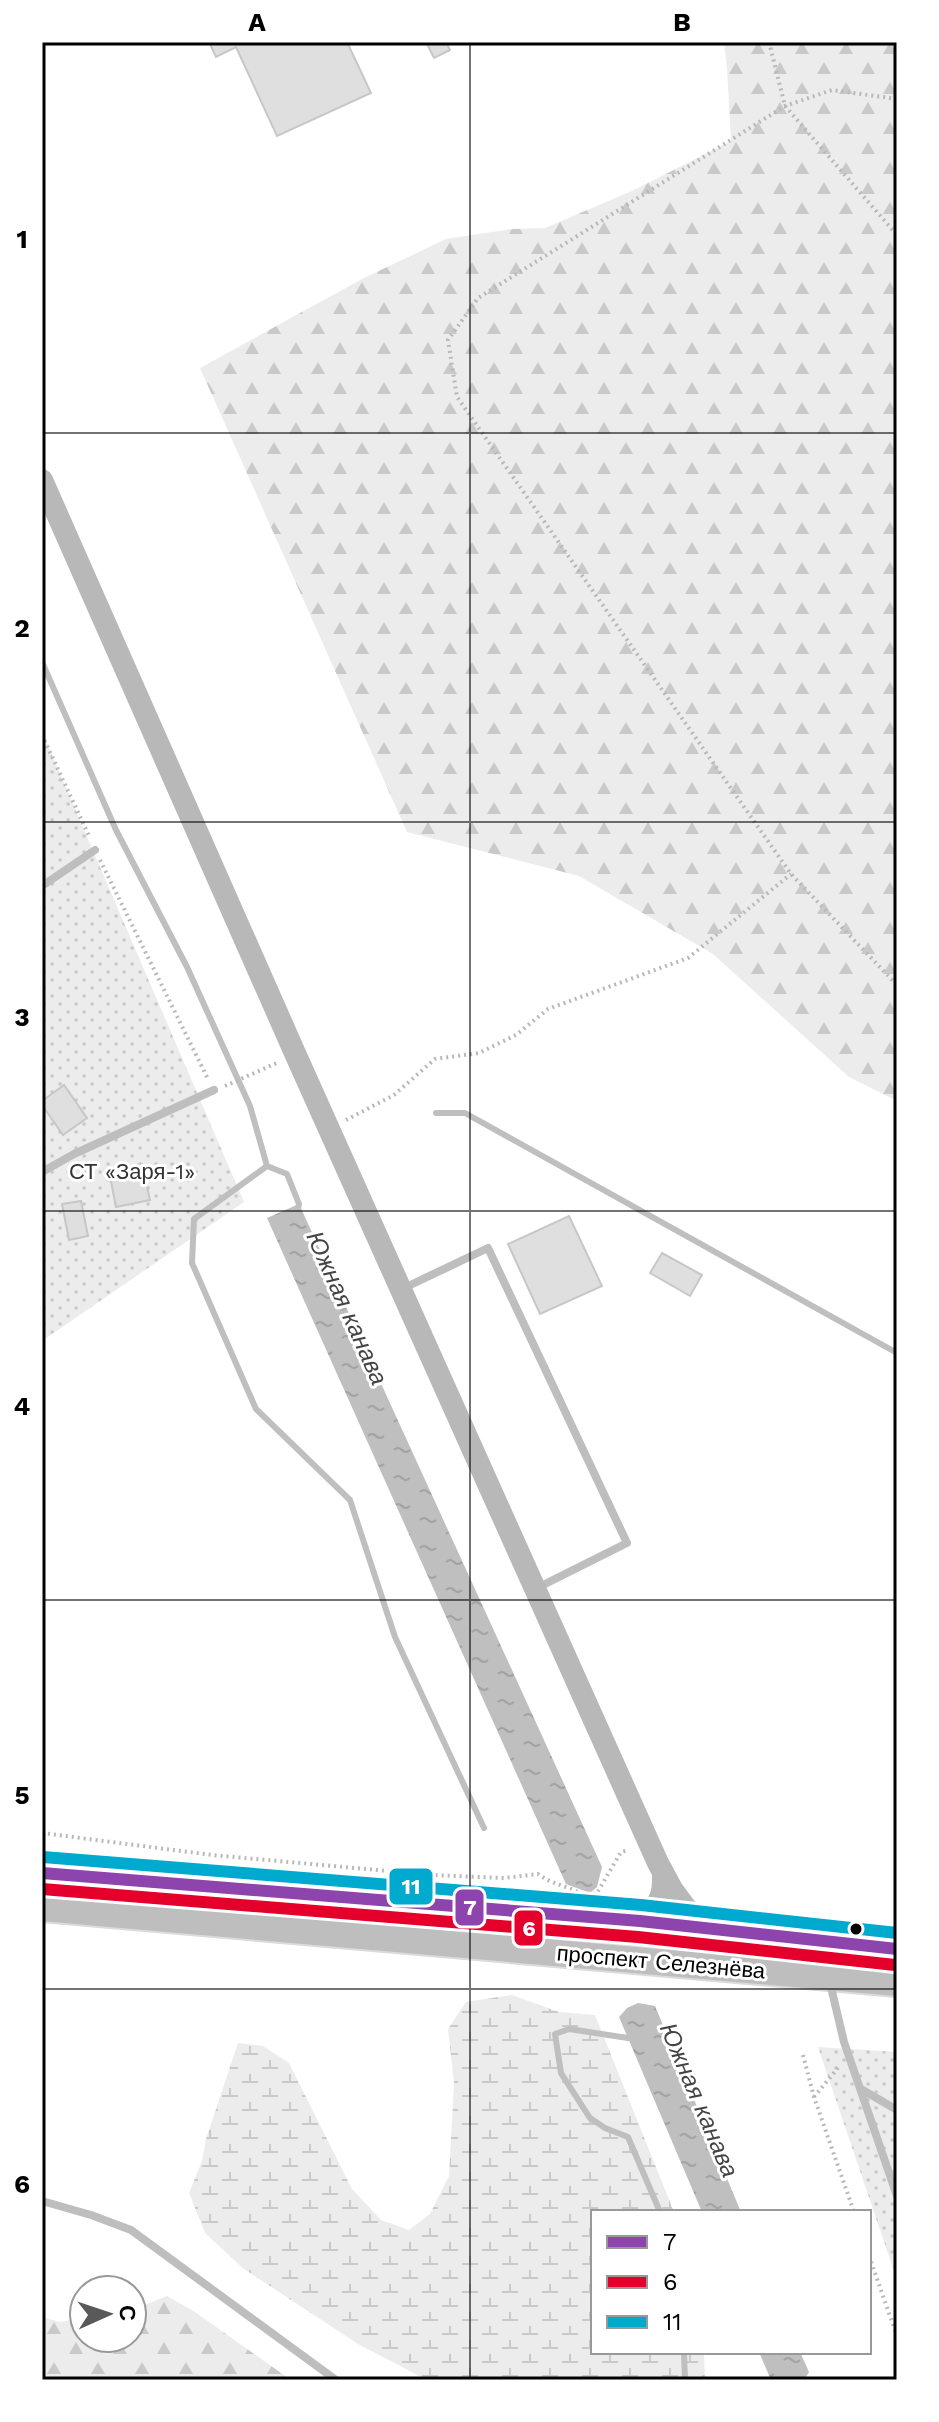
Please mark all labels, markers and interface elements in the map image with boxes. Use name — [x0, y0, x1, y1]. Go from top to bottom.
text: A — [248, 7, 266, 37]
text: B — [673, 7, 691, 37]
text: 1 — [16, 224, 28, 254]
text: 2 — [14, 613, 30, 643]
text: 3 — [14, 1002, 30, 1032]
park label: СТ «Заря-1» — [69, 1159, 195, 1184]
water label: Южная канава — [301, 1227, 393, 1389]
text: 4 — [14, 1391, 31, 1421]
text: 5 — [14, 1780, 30, 1810]
line badge: 11 — [388, 1867, 434, 1906]
text: 11 — [402, 1874, 420, 1899]
line badge: 7 — [454, 1888, 485, 1927]
text: 7 — [463, 1895, 477, 1920]
line badge: 6 — [513, 1909, 544, 1947]
text: 6 — [522, 1916, 536, 1941]
unlabelled marker — [848, 1921, 864, 1937]
street label: проспект Селезнёва — [556, 1940, 767, 1984]
water label: Южная канава — [654, 2019, 744, 2181]
text: 6 — [14, 2169, 30, 2199]
legend — [591, 2210, 871, 2354]
text: 7 — [663, 2228, 676, 2256]
text: 6 — [663, 2268, 678, 2296]
north arrow — [68, 2274, 148, 2354]
text: С — [115, 2304, 140, 2322]
text: 11 — [663, 2308, 682, 2336]

